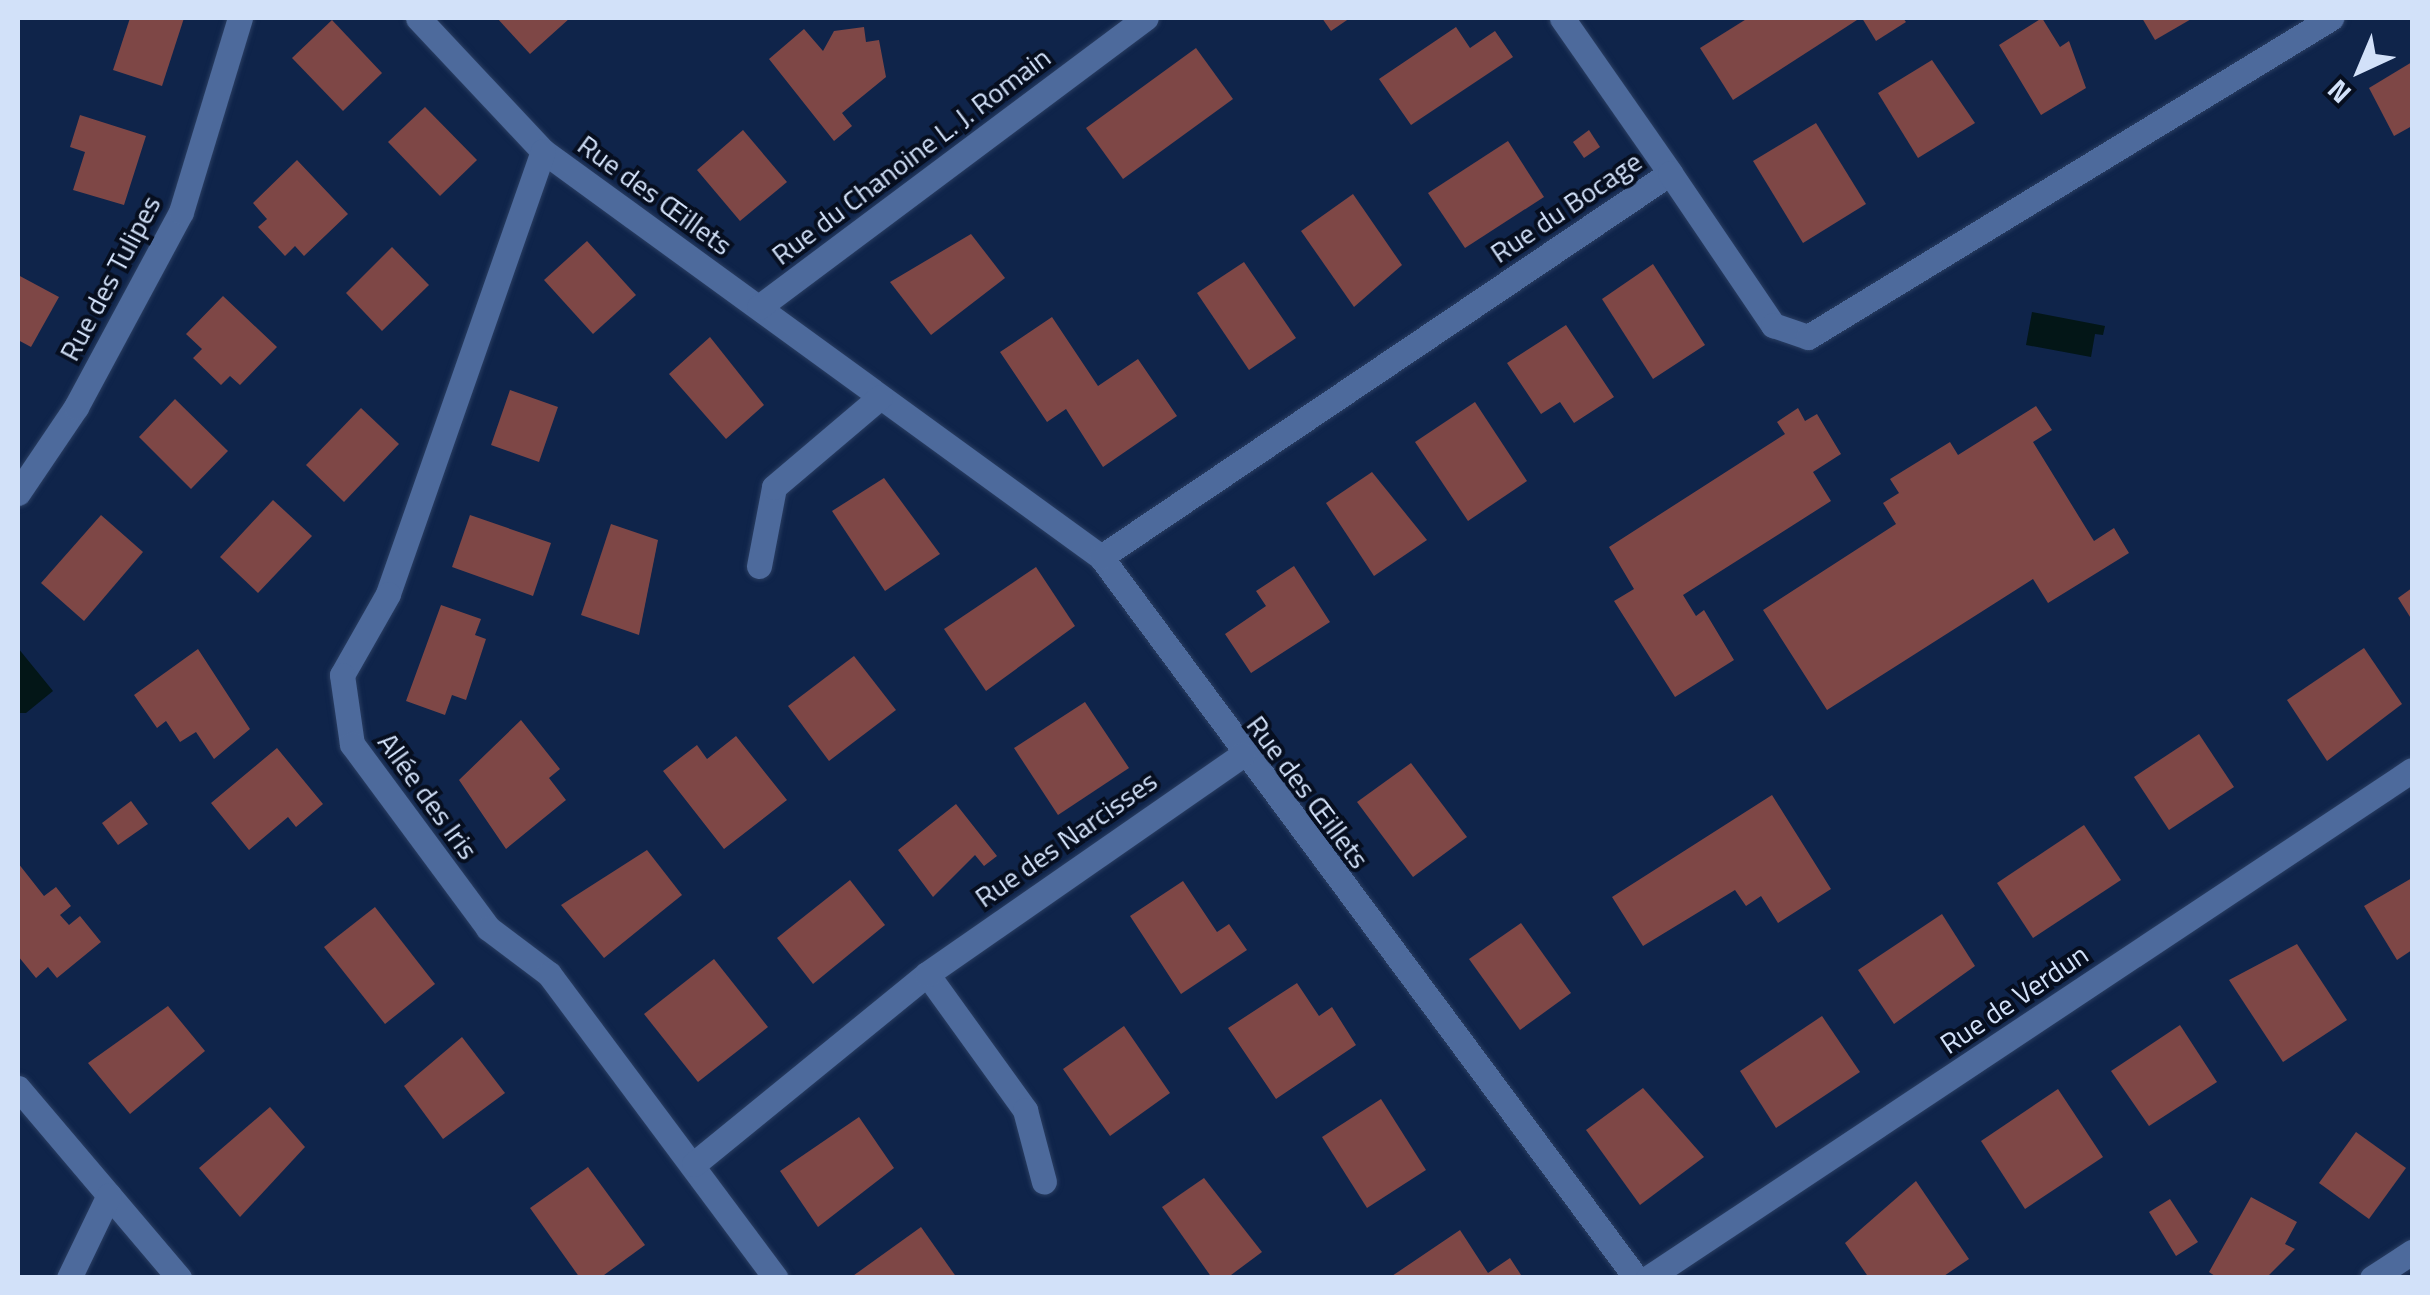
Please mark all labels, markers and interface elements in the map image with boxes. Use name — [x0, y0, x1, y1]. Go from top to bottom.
north arrow — [2310, 20, 2410, 120]
street label: Rue du Chanoine L. J. Romain — [765, 40, 1057, 272]
text: N — [2317, 70, 2361, 114]
street label: Rue des Œillets — [571, 128, 739, 262]
street label: Rue du Bocage — [1484, 144, 1648, 270]
street label: Rue des Tulipes — [52, 190, 168, 366]
street label: Rue des Œillets — [1240, 709, 1376, 875]
street label: Allée des Iris — [371, 726, 485, 866]
street label: Rue des Narcisses — [969, 764, 1163, 914]
street label: Rue de Verdun — [1934, 937, 2094, 1061]

